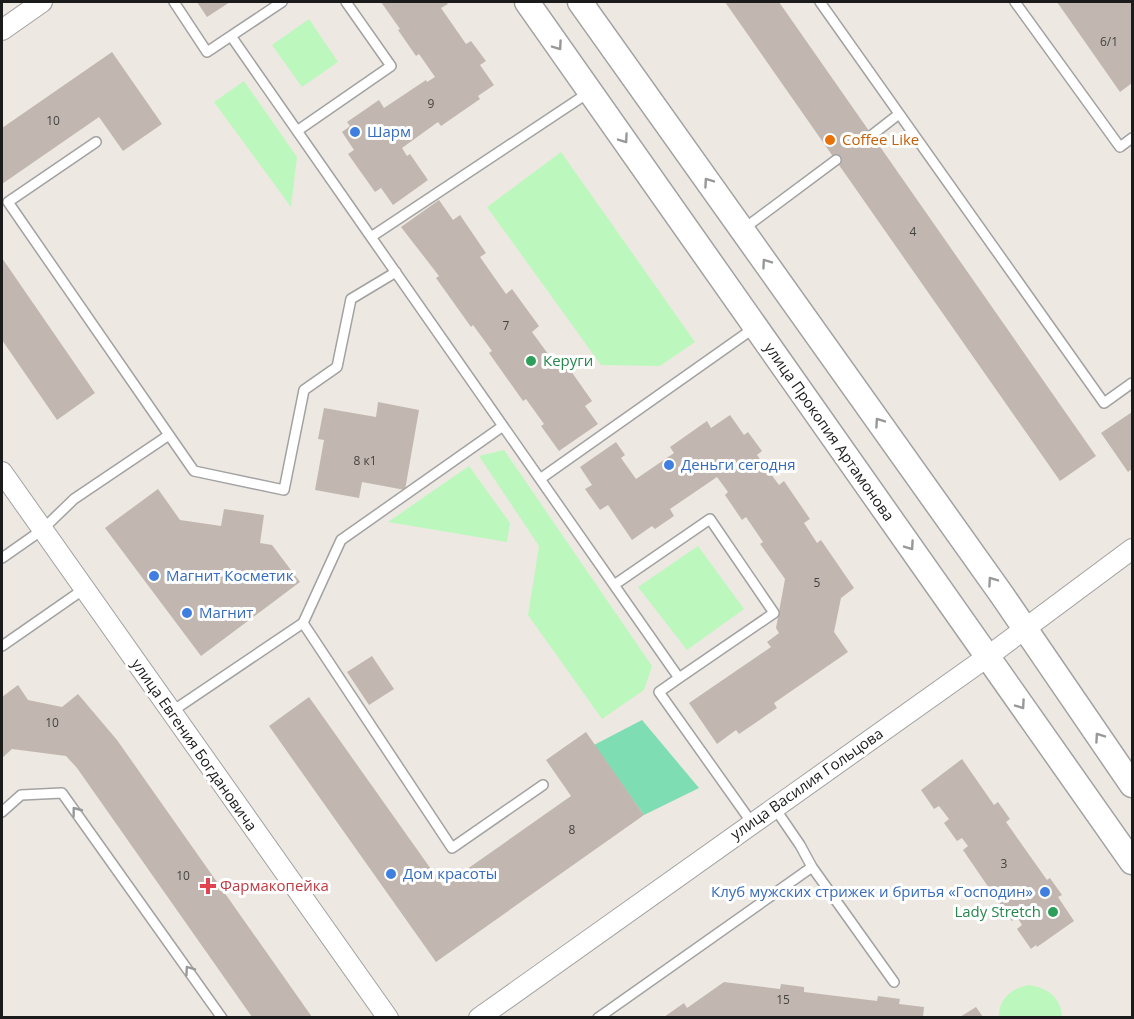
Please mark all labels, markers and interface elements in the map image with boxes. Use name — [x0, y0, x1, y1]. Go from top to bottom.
house number: 6/1 — [1100, 33, 1118, 50]
one-way arrow — [551, 40, 562, 51]
house number: 9 — [428, 95, 435, 112]
house number: 10 — [46, 112, 60, 129]
place label: Шарм — [367, 121, 411, 141]
marker: Шарм — [348, 125, 362, 139]
place label: Coffee Like — [842, 129, 919, 149]
one-way arrow — [617, 132, 628, 143]
marker: Coffee Like — [823, 133, 837, 147]
one-way arrow — [705, 178, 716, 189]
house number: 4 — [910, 223, 917, 240]
one-way arrow — [762, 259, 773, 270]
house number: 7 — [503, 317, 510, 334]
street label: улица Прокопия Артамонова — [760, 338, 899, 525]
place label: Керуги — [543, 350, 593, 370]
marker: Керуги — [524, 354, 538, 368]
one-way arrow — [875, 418, 886, 429]
house number: 8 к1 — [353, 452, 377, 469]
place label: Деньги сегодня — [681, 454, 795, 474]
marker: Деньги сегодня — [662, 458, 676, 472]
one-way arrow — [903, 540, 914, 551]
place label: Магнит Косметик — [166, 565, 294, 585]
marker: Магнит Косметик — [147, 569, 161, 583]
house number: 5 — [814, 574, 821, 591]
one-way arrow — [988, 577, 999, 588]
place label: Магнит — [199, 602, 253, 622]
marker: Магнит — [180, 606, 194, 620]
street label: улица Евгения Богдановича — [128, 654, 262, 835]
one-way arrow — [1014, 698, 1025, 709]
house number: 10 — [45, 714, 59, 731]
street label: улица Василия Гольцова — [726, 723, 887, 844]
one-way arrow — [1095, 732, 1106, 743]
one-way arrow — [72, 806, 83, 817]
house number: 8 — [569, 821, 576, 838]
house number: 3 — [1001, 855, 1008, 872]
place label: Дом красоты — [403, 863, 497, 883]
house number: 10 — [176, 867, 190, 884]
marker: Дом красоты — [384, 867, 398, 881]
place label: Фармакопейка — [220, 875, 329, 895]
marker: Фармакопейка — [201, 879, 215, 893]
place label: Клуб мужских стрижек и бритья «Господин» — [711, 881, 1033, 901]
marker: Клуб мужских стрижек и бритья «Господин» — [1038, 885, 1052, 899]
place label: Lady Stretch — [954, 901, 1041, 921]
marker: Lady Stretch — [1046, 905, 1060, 919]
one-way arrow — [185, 965, 196, 976]
house number: 15 — [776, 991, 790, 1008]

